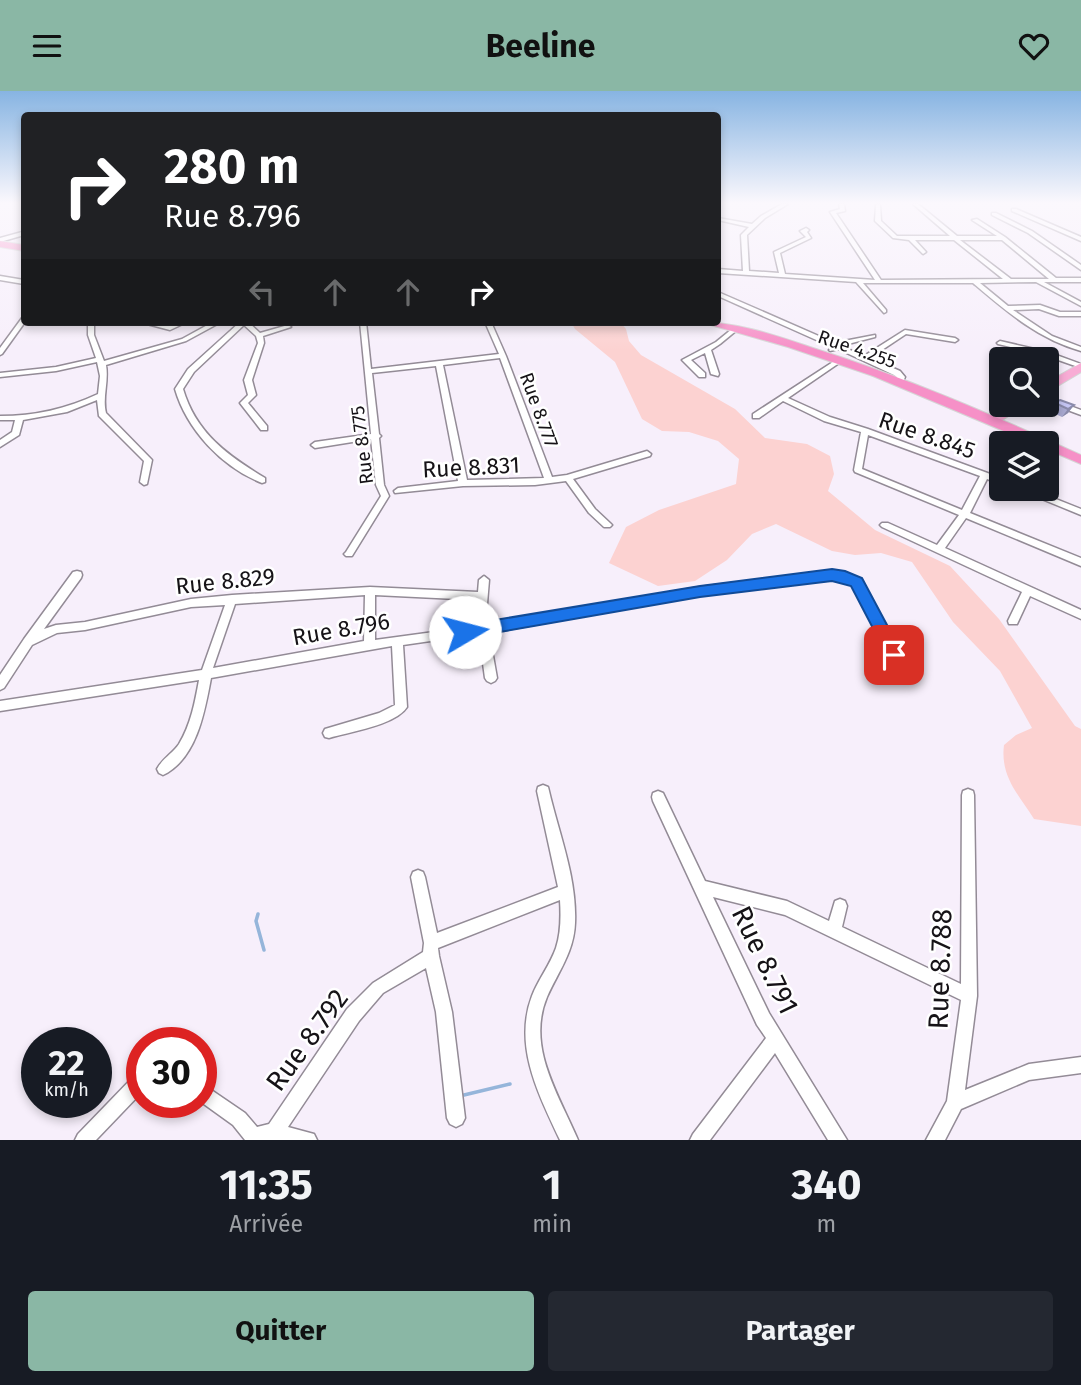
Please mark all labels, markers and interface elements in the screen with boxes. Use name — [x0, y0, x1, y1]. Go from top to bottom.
icon: menu — [28, 27, 66, 65]
text: Beeline — [486, 27, 595, 65]
icon: heart — [1015, 27, 1053, 65]
text: 280 m — [164, 137, 300, 196]
icon: right — [49, 140, 140, 231]
text: Rue 8.796 — [164, 197, 301, 235]
icon: left — [243, 273, 281, 311]
icon: ahead — [316, 273, 354, 311]
icon: ahead — [389, 273, 427, 311]
icon: right — [462, 273, 500, 311]
street label: Rue 4.255 — [815, 325, 899, 373]
map controls — [989, 347, 1059, 501]
button: search — [989, 347, 1059, 417]
street label: Rue 8.777 — [515, 369, 563, 451]
street label: Rue 8.775 — [346, 404, 378, 486]
street label: Rue 8.845 — [875, 405, 979, 465]
button: layers — [989, 431, 1059, 501]
street label: Rue 8.831 — [421, 450, 521, 484]
street label: Rue 8.829 — [174, 562, 276, 600]
position arrow — [428, 595, 502, 669]
street label: Rue 8.796 — [290, 607, 392, 651]
pin — [864, 625, 924, 685]
icon: arrive — [875, 636, 913, 674]
street label: Rue 8.791 — [725, 901, 805, 1019]
street label: Rue 8.788 — [921, 908, 959, 1030]
street label: Rue 8.792 — [259, 983, 355, 1097]
speed limit sign: 30 — [126, 1027, 217, 1118]
text: 22 — [48, 1042, 85, 1084]
text: km/h — [44, 1079, 89, 1101]
text: 11:35 — [219, 1160, 313, 1210]
text: 1 — [542, 1160, 562, 1210]
text: 340 — [791, 1160, 861, 1210]
text: Arrivée — [229, 1210, 303, 1238]
text: min — [532, 1210, 572, 1238]
text: m — [817, 1210, 836, 1238]
button: Quitter — [28, 1291, 534, 1371]
button: Partager — [548, 1291, 1053, 1371]

